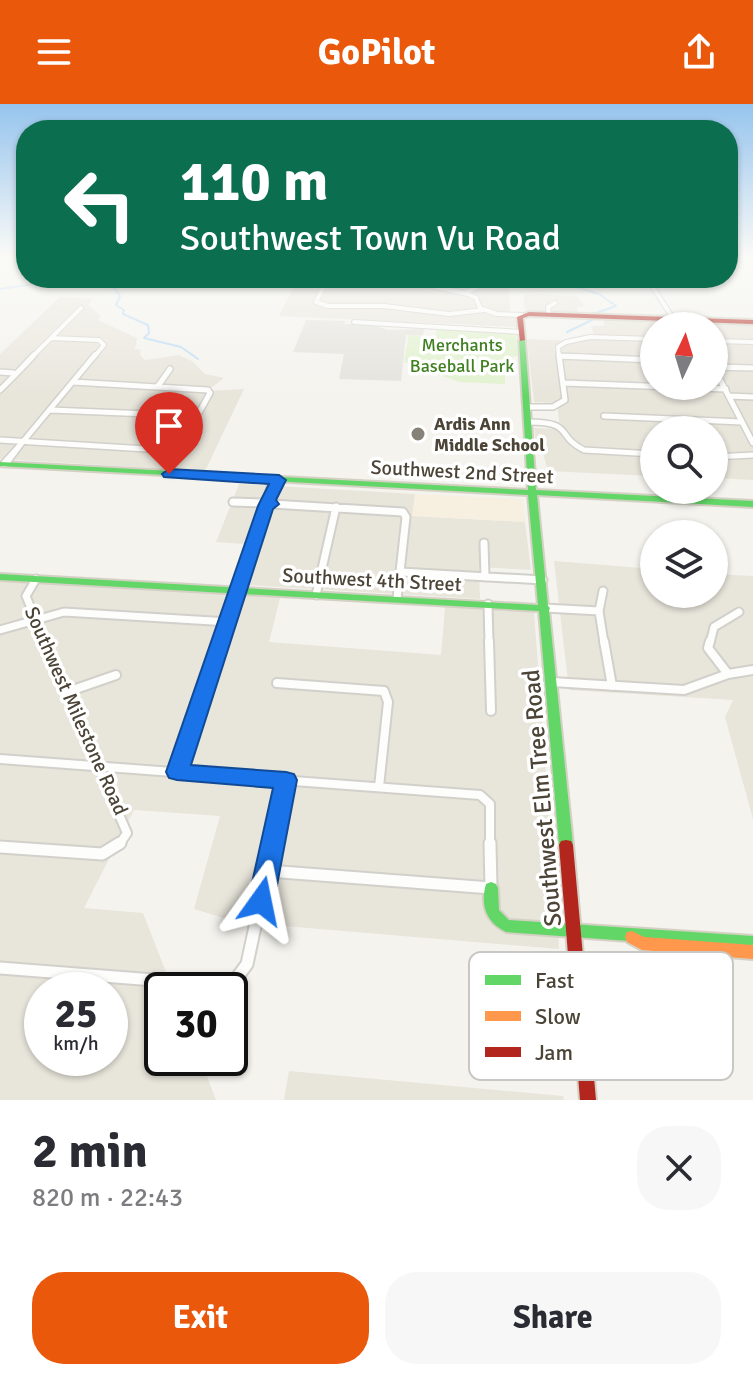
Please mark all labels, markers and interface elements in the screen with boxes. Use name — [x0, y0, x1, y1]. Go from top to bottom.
icon: menu — [32, 30, 76, 74]
text: GoPilot — [318, 30, 435, 75]
icon: share — [677, 30, 721, 74]
text: 110 m — [180, 147, 328, 216]
icon: left — [48, 152, 152, 256]
text: Southwest Town Vu Road — [180, 216, 561, 261]
north arrow — [640, 312, 728, 400]
map controls — [640, 312, 728, 608]
park label: Merchants Baseball Park — [410, 334, 514, 377]
pin — [135, 392, 203, 474]
icon: arrive — [147, 404, 191, 448]
place label: Ardis Ann Middle School — [434, 413, 545, 456]
button: search — [640, 416, 728, 504]
marker: Ardis Ann Middle School — [409, 425, 427, 443]
street label: Southwest 2nd Street — [370, 455, 554, 489]
button: layers — [640, 520, 728, 608]
street label: Southwest 4th Street — [282, 563, 462, 597]
street label: Southwest Milestone Road — [19, 603, 133, 819]
street label: Southwest Elm Tree Road — [516, 668, 568, 928]
position arrow — [219, 859, 303, 943]
legend — [469, 952, 733, 1080]
text: Fast — [535, 967, 575, 994]
speed limit sign: 30 — [144, 972, 248, 1076]
text: 25 — [54, 989, 98, 1039]
text: Slow — [535, 1003, 581, 1030]
text: km/h — [53, 1031, 99, 1056]
text: Jam — [535, 1039, 573, 1066]
text: 2 min — [32, 1122, 148, 1181]
button: close — [637, 1126, 721, 1210]
text: 820 m · 22:43 — [32, 1182, 183, 1214]
button: Exit — [32, 1272, 369, 1364]
button: Share — [385, 1272, 721, 1364]

